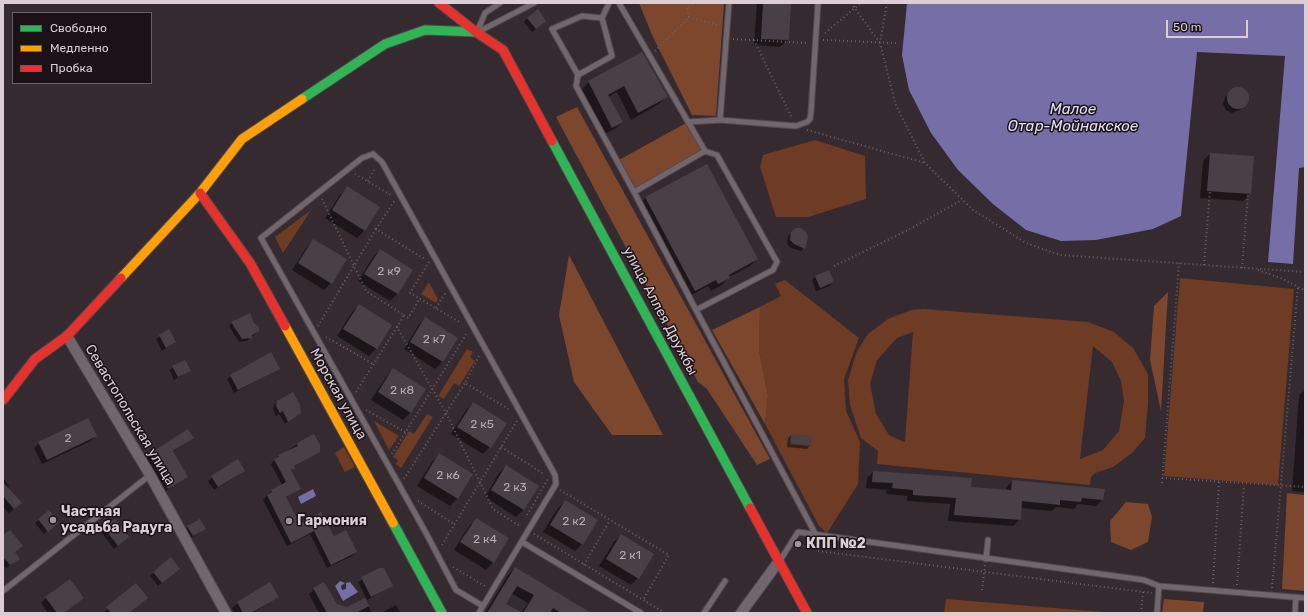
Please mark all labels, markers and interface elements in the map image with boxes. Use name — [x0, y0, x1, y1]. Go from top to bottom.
legend — [12, 12, 152, 84]
scale bar — [1168, 12, 1250, 38]
text: 50 m — [1173, 20, 1201, 34]
text: Свободно — [50, 21, 107, 35]
text: Медленно — [50, 41, 109, 55]
text: Пробка — [50, 61, 93, 75]
water label: Малое Отар-Мойнакское — [1008, 101, 1138, 136]
street label: улица Аллея Дружбы — [619, 244, 701, 378]
house number: 2 к9 — [377, 265, 401, 279]
house number: 2 к7 — [423, 333, 445, 347]
street label: Севастопольская улица — [81, 342, 179, 488]
street label: Морская улица — [306, 345, 370, 443]
house number: 2 к8 — [390, 384, 414, 398]
house number: 2 к5 — [470, 418, 494, 432]
house number: 2 — [64, 432, 72, 446]
house number: 2 к6 — [436, 469, 460, 483]
house number: 2 к3 — [503, 481, 527, 495]
place label: Частная усадьба Радуга — [61, 504, 172, 536]
place label: Гармония — [297, 513, 367, 529]
marker: Частная усадьба Радуга — [48, 515, 58, 525]
house number: 2 к2 — [562, 515, 586, 529]
marker: Гармония — [284, 516, 294, 526]
house number: 2 к4 — [473, 533, 497, 547]
place label: КПП №2 — [806, 536, 866, 552]
marker: КПП №2 — [793, 539, 803, 549]
house number: 2 к1 — [619, 549, 641, 563]

